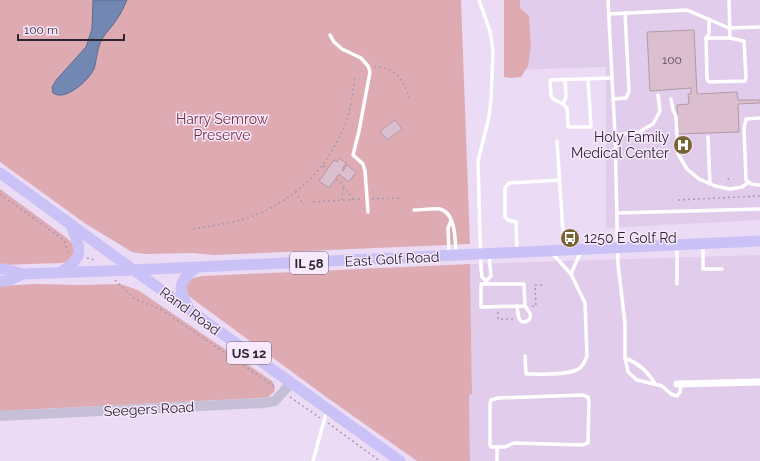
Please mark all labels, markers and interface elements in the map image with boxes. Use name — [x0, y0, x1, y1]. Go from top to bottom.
scale bar — [18, 16, 124, 42]
text: 100 m — [24, 23, 58, 37]
house number: 100 — [662, 53, 682, 67]
park label: Harry Semrow Preserve — [176, 111, 269, 143]
place label: Holy Family Medical Center — [571, 129, 669, 161]
hospital icon: Holy Family Medical Center — [672, 134, 694, 156]
bus stop icon: 1250 E Golf Rd — [559, 227, 581, 249]
place label: 1250 E Golf Rd — [584, 230, 677, 246]
street label: East Golf Road — [344, 249, 440, 269]
road number: IL 58 — [290, 252, 328, 274]
street label: Rand Road — [157, 284, 223, 338]
road number: US 12 — [227, 342, 271, 364]
street label: Seegers Road — [103, 399, 195, 419]

